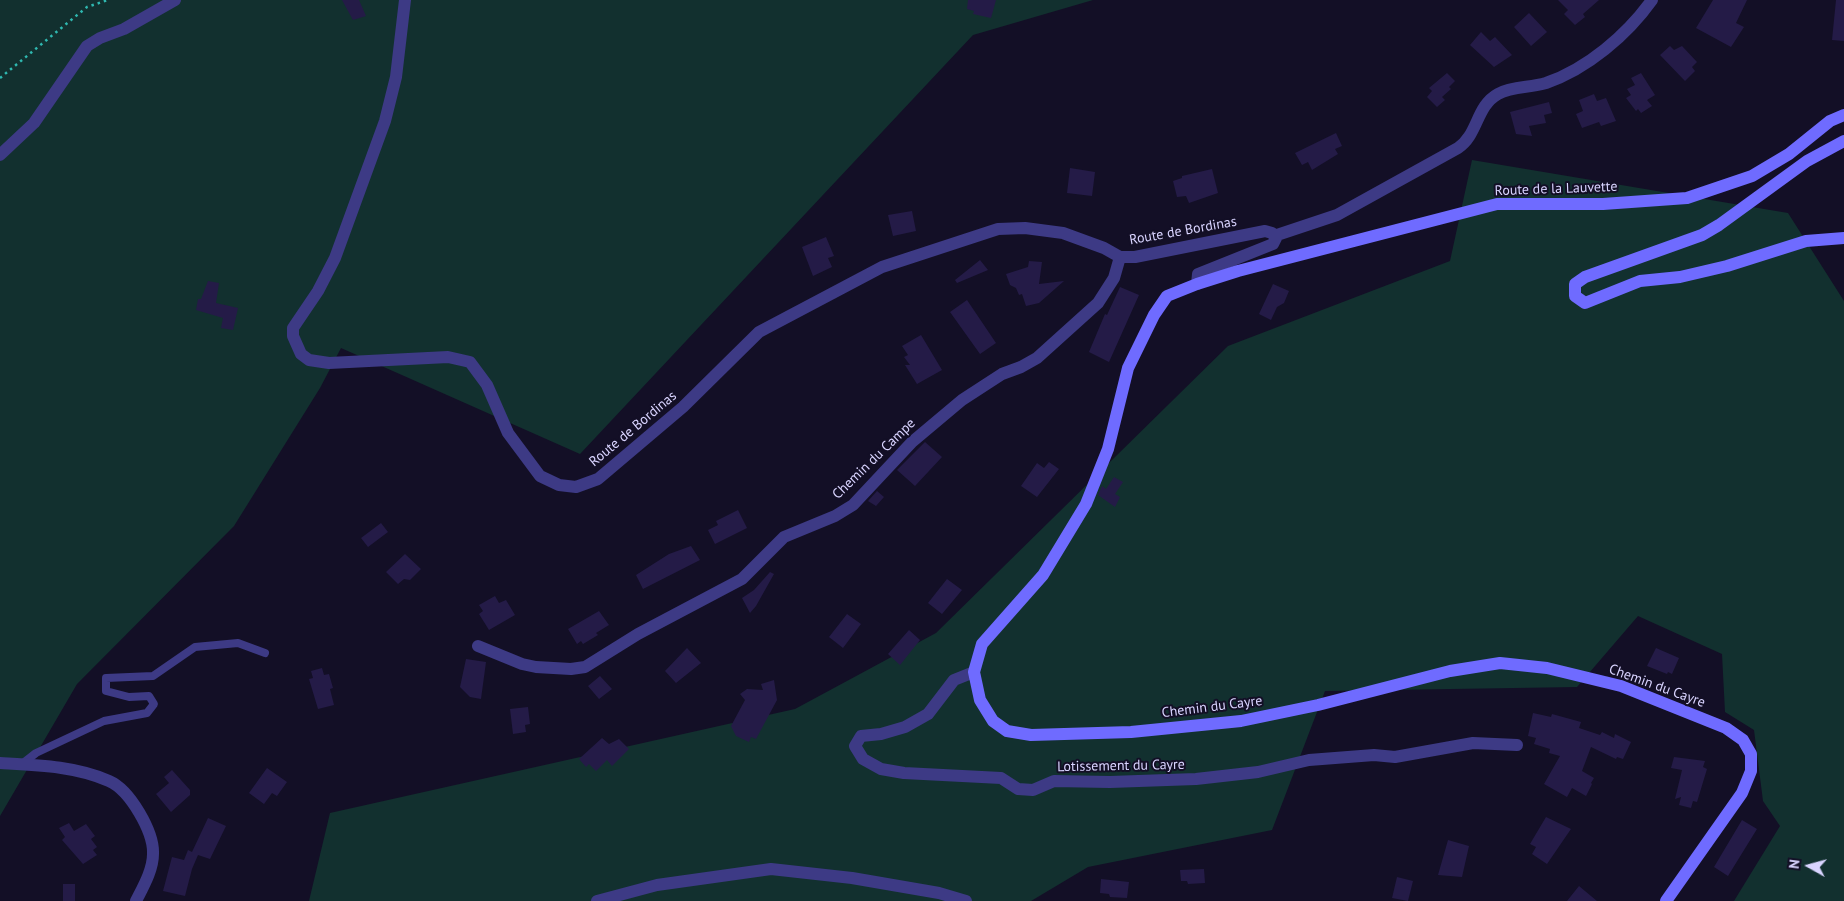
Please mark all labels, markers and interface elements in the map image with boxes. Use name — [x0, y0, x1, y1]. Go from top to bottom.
street label: Route de la Lauvette — [1494, 178, 1618, 200]
street label: Route de Bordinas — [1128, 213, 1238, 249]
street label: Route de Bordinas — [586, 388, 680, 470]
street label: Chemin du Campe — [829, 415, 919, 503]
street label: Chemin du Cayre — [1607, 661, 1707, 711]
street label: Chemin du Cayre — [1161, 692, 1263, 722]
street label: Lotissement du Cayre — [1057, 756, 1185, 776]
north arrow — [1784, 841, 1834, 891]
text: N — [1785, 859, 1804, 870]

